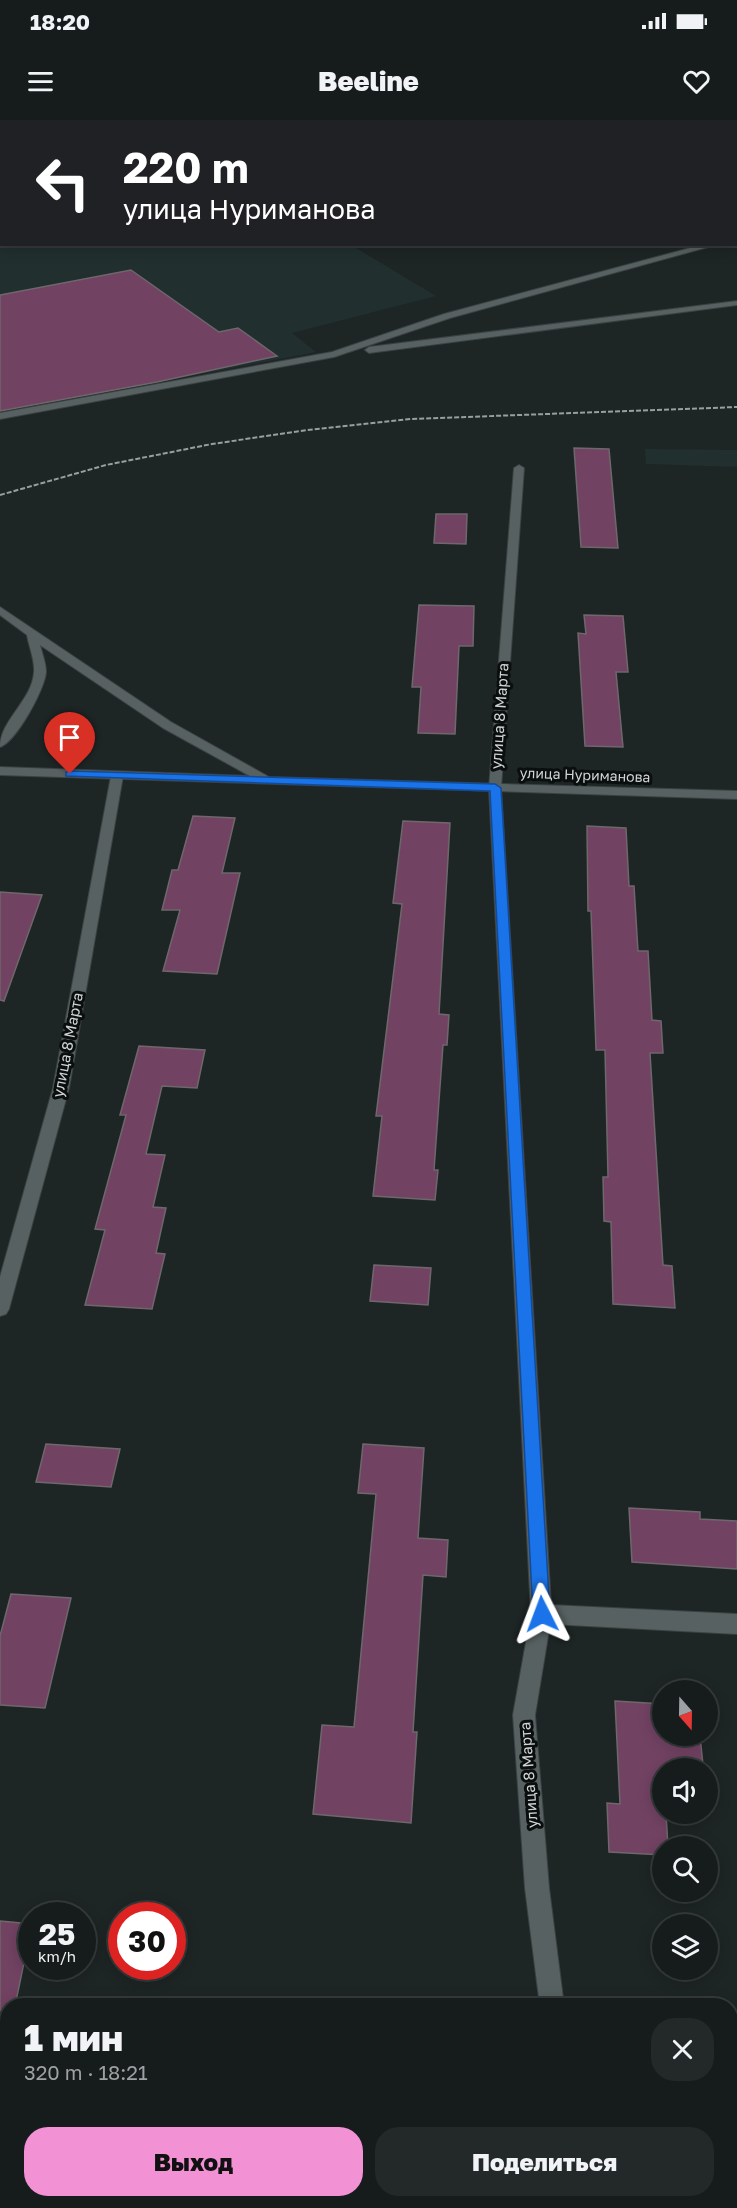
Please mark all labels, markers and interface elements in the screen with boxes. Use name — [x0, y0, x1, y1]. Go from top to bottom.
text: 18:20 — [30, 8, 90, 35]
icon: menu — [24, 65, 57, 98]
text: Beeline — [318, 65, 419, 97]
icon: heart — [680, 65, 713, 98]
text: 220 m — [123, 142, 249, 192]
icon: left — [24, 144, 102, 222]
text: улица Нуриманова — [123, 193, 375, 225]
street label: улица 8 Марта — [486, 662, 512, 770]
pin — [44, 712, 95, 774]
icon: arrive — [53, 721, 86, 754]
street label: улица Нуриманова — [519, 764, 651, 785]
street label: улица 8 Марта — [48, 991, 86, 1099]
position arrow — [510, 1582, 574, 1646]
north arrow — [652, 1680, 718, 1746]
map controls — [652, 1680, 718, 1980]
street label: улица 8 Марта — [515, 1721, 541, 1829]
button: sound — [652, 1758, 718, 1824]
button: search — [652, 1836, 718, 1902]
speed limit sign: 30 — [108, 1902, 186, 1980]
button: layers — [652, 1914, 718, 1980]
text: 25 — [39, 1916, 75, 1952]
text: km/h — [38, 1947, 76, 1965]
text: 1 мин — [24, 2016, 123, 2059]
button: close — [651, 2018, 714, 2081]
text: 320 m · 18:21 — [24, 2060, 148, 2084]
button: Выход — [24, 2127, 363, 2196]
button: Поделиться — [375, 2127, 714, 2196]

